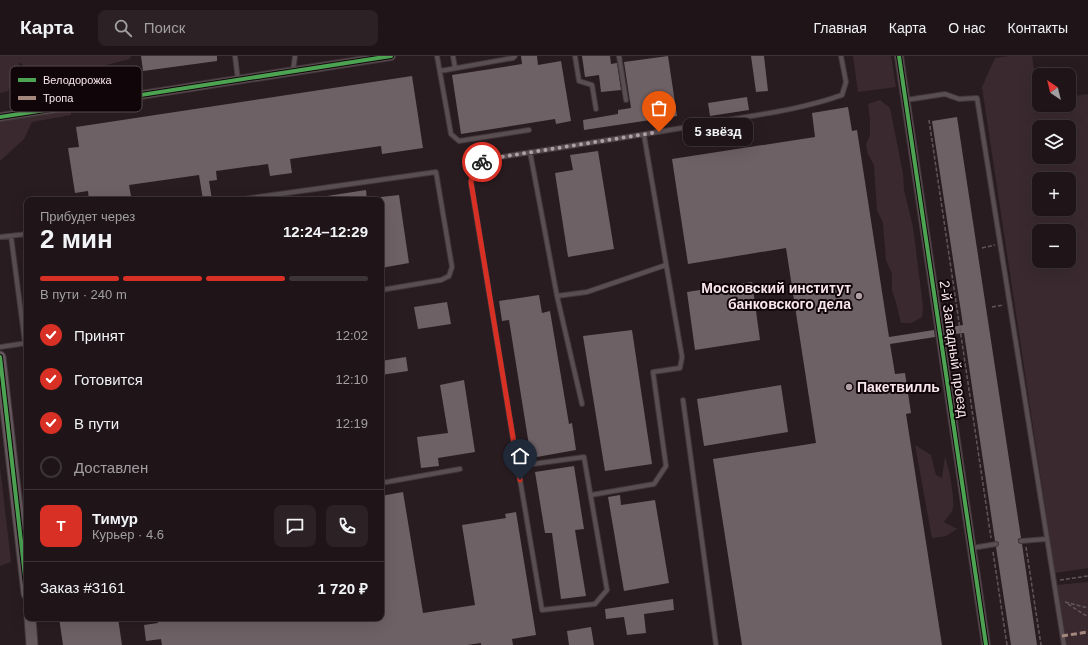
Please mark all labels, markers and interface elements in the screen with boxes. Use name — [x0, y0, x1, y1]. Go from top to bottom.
search box — [98, 10, 378, 46]
text: Карта — [20, 17, 74, 38]
icon: search — [112, 17, 134, 39]
text: Поиск — [144, 19, 185, 36]
text: Главная — [813, 20, 867, 36]
text: Карта — [889, 20, 926, 36]
text: О нас — [948, 20, 986, 36]
text: Контакты — [1008, 20, 1068, 36]
legend — [10, 66, 142, 112]
north arrow — [1032, 68, 1076, 112]
map controls — [1032, 68, 1076, 268]
text: Велодорожка — [43, 74, 113, 86]
pin — [642, 91, 676, 132]
text: Тропа — [43, 92, 74, 104]
icon: bag — [648, 97, 670, 119]
callout: 5 звёзд — [683, 118, 753, 146]
button: layers — [1032, 120, 1076, 164]
text: 5 звёзд — [694, 124, 742, 139]
courier — [462, 142, 502, 182]
icon: bike — [471, 151, 493, 173]
button: + — [1032, 172, 1076, 216]
text: Прибудет через — [40, 209, 135, 224]
text: 12:24–12:29 — [283, 223, 368, 240]
text: 2 мин — [40, 224, 113, 254]
button: − — [1032, 224, 1076, 268]
street label: 2-й Западный проезд — [936, 279, 972, 419]
place label: Московский институт банковского дела — [701, 280, 851, 312]
text: В пути · 240 m — [40, 287, 127, 302]
marker: Московский институт банковского дела — [854, 291, 864, 301]
icon: check — [40, 324, 62, 346]
text: Принят — [74, 327, 125, 344]
text: 12:02 — [335, 328, 368, 343]
icon: check — [40, 368, 62, 390]
text: Готовится — [74, 371, 143, 388]
text: 12:10 — [335, 372, 368, 387]
place label: Пакетвилль — [857, 379, 940, 395]
marker: Пакетвилль — [844, 382, 854, 392]
icon: check — [40, 412, 62, 434]
text: В пути — [74, 415, 119, 432]
text: 12:19 — [335, 416, 368, 431]
pin — [503, 439, 537, 480]
icon: home — [509, 445, 531, 467]
text: Доставлен — [74, 459, 148, 476]
button: chat — [274, 505, 316, 547]
button: phone — [326, 505, 368, 547]
text: Тимур — [92, 510, 138, 527]
text: Т — [56, 517, 66, 534]
text: Курьер · 4.6 — [92, 527, 164, 542]
text: Заказ #3161 — [40, 579, 125, 596]
text: 1 720 ₽ — [318, 580, 368, 597]

